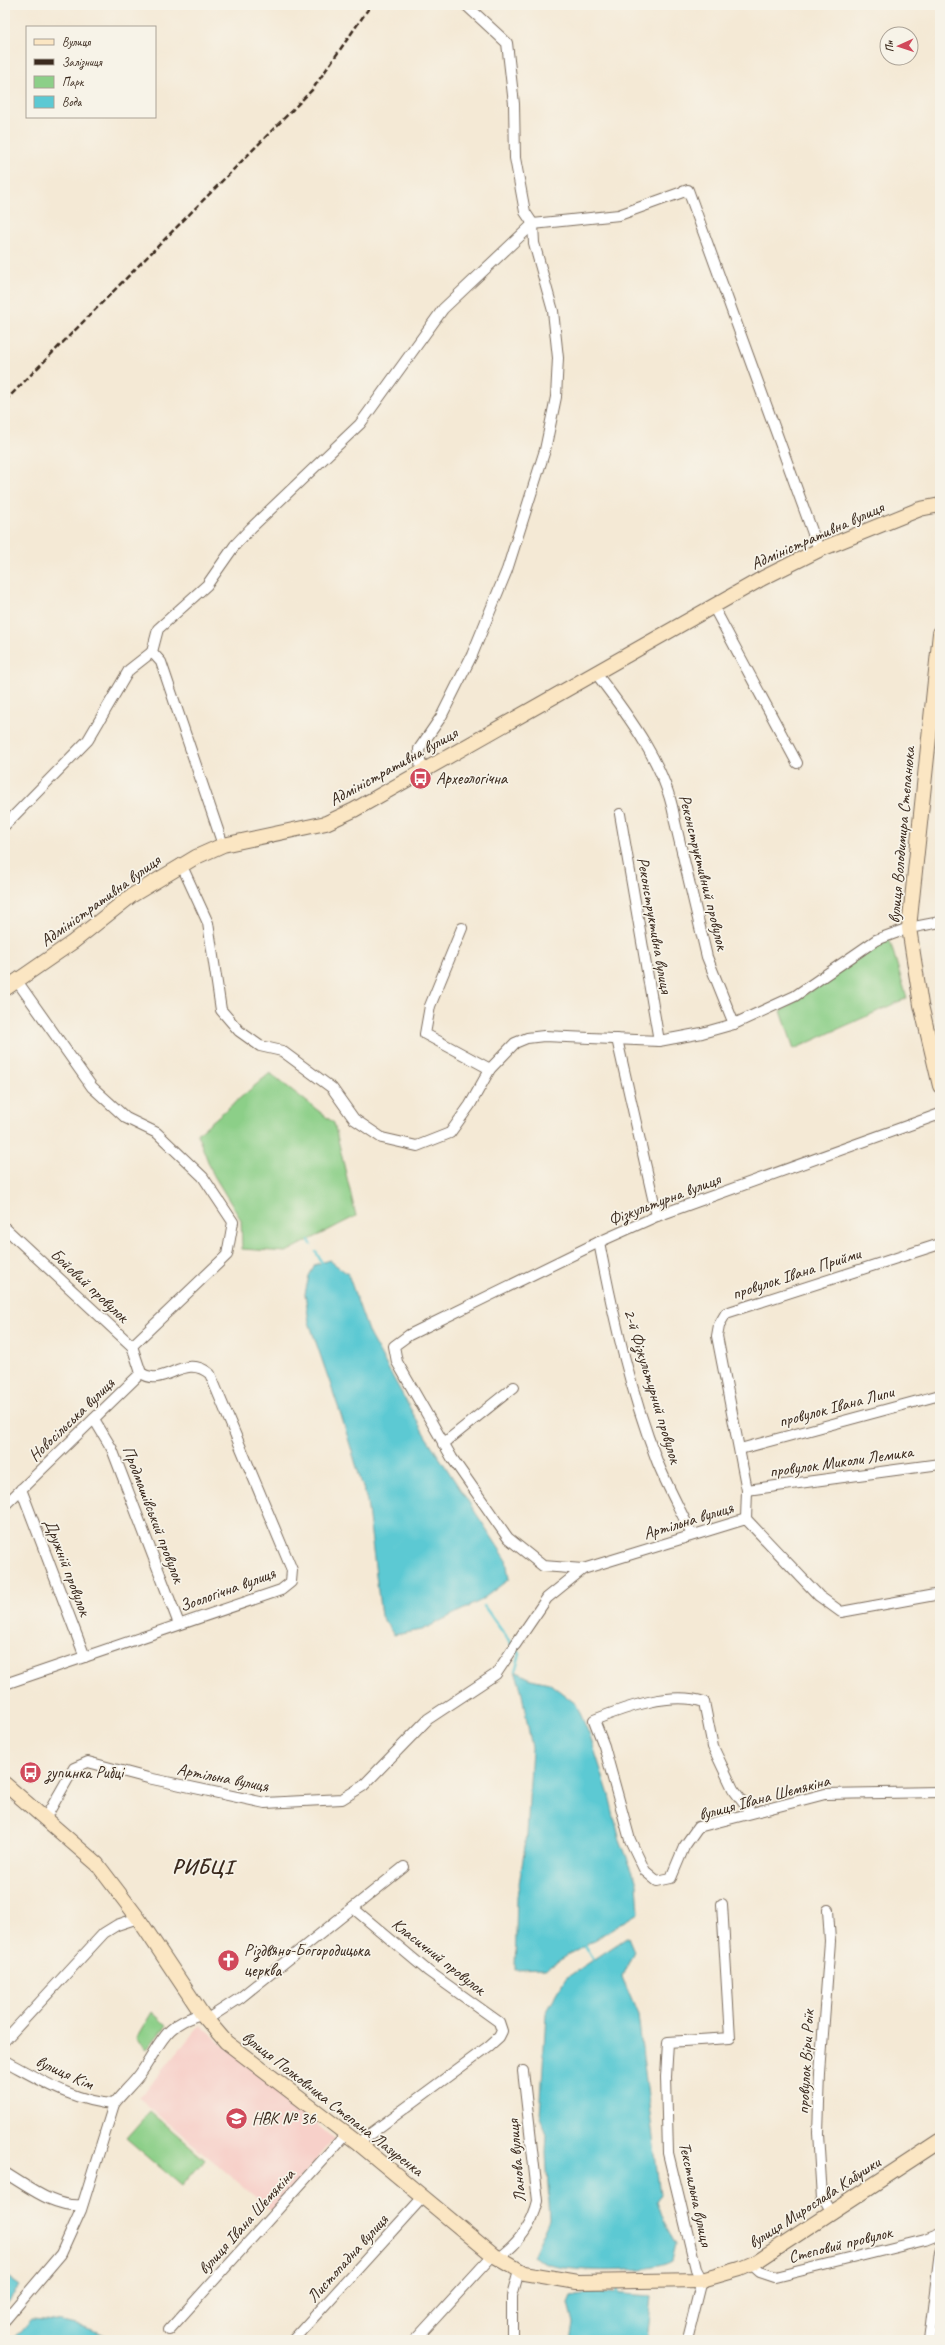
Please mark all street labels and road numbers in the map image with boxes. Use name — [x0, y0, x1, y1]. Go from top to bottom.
street label: Адміністративна вулиця — [747, 496, 888, 574]
street label: Адміністративна вулиця — [325, 722, 462, 810]
street label: вулиця Володимира Степанюка — [883, 744, 920, 924]
street label: Реконструктивний провулок — [674, 792, 733, 954]
street label: Адміністративна вулиця — [36, 849, 165, 951]
street label: Реконструктивна вулиця — [632, 855, 677, 996]
street label: Фізкультурна вулиця — [605, 1168, 725, 1231]
street label: провулок Івана Прийми — [729, 1242, 865, 1304]
street label: Бойовий провулок — [46, 1244, 135, 1328]
street label: 2-й Фізкультурний провулок — [618, 1306, 687, 1468]
street label: Новосільська вулиця — [24, 1372, 119, 1466]
street label: провулок Івана Липи — [776, 1381, 898, 1432]
street label: провулок Миколи Лемика — [768, 1441, 916, 1482]
street label: Продмашівський провулок — [118, 1443, 190, 1587]
street label: Артільна вулиця — [641, 1497, 736, 1544]
street label: Дружній провулок — [39, 1516, 96, 1620]
street label: Зоологічна вулиця — [176, 1562, 279, 1617]
street label: Артільна вулиця — [175, 1758, 271, 1797]
street label: вулиця Івана Шемякіна — [696, 1769, 834, 1825]
street label: Класичний провулок — [388, 1913, 491, 2001]
street label: провулок Віри Роїк — [792, 2008, 819, 2115]
street label: вулиця Полковника Степана Лазуренка — [238, 2026, 429, 2181]
street label: вулиця Кім — [33, 2050, 98, 2095]
street label: Ланова вулиця — [502, 2117, 531, 2203]
street label: Текстильна вулиця — [674, 2140, 717, 2249]
street label: вулиця Мирослава Кабушки — [744, 2151, 886, 2253]
street label: вулиця Івана Шемякіна — [193, 2163, 300, 2278]
street label: Листопадна вулиця — [302, 2209, 393, 2307]
street label: Степовий провулок — [786, 2221, 896, 2267]

